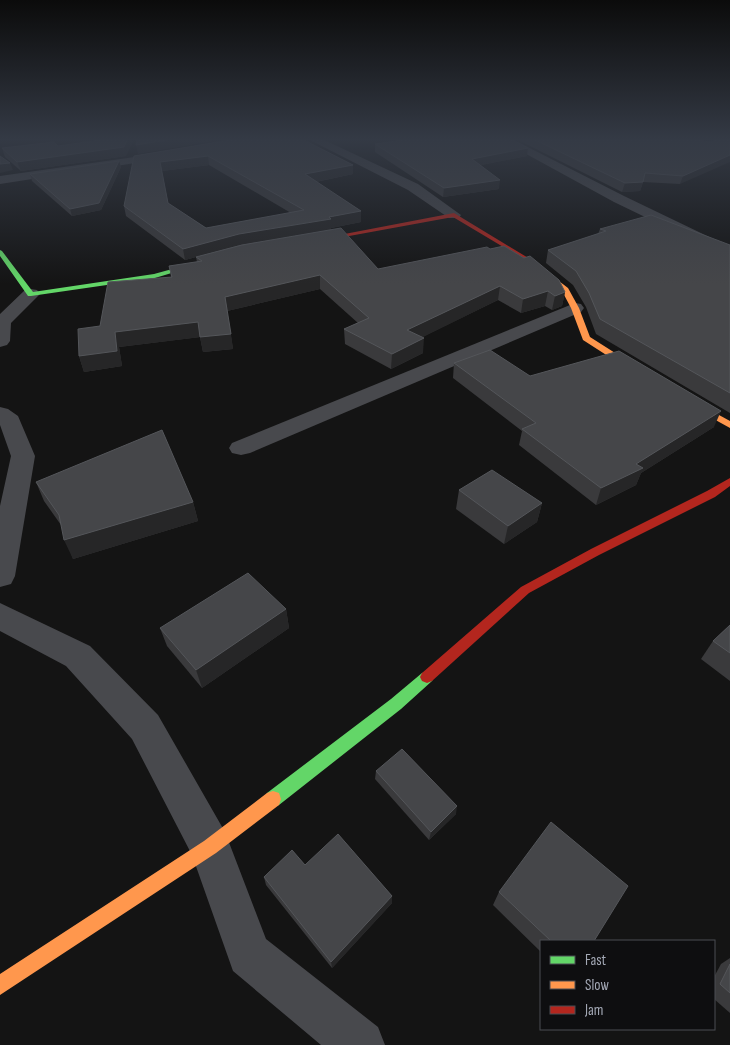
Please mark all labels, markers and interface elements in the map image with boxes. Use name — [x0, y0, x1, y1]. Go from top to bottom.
legend — [540, 940, 715, 1030]
text: Fast — [585, 951, 607, 970]
text: Slow — [585, 976, 609, 995]
text: Jam — [584, 1001, 603, 1020]

